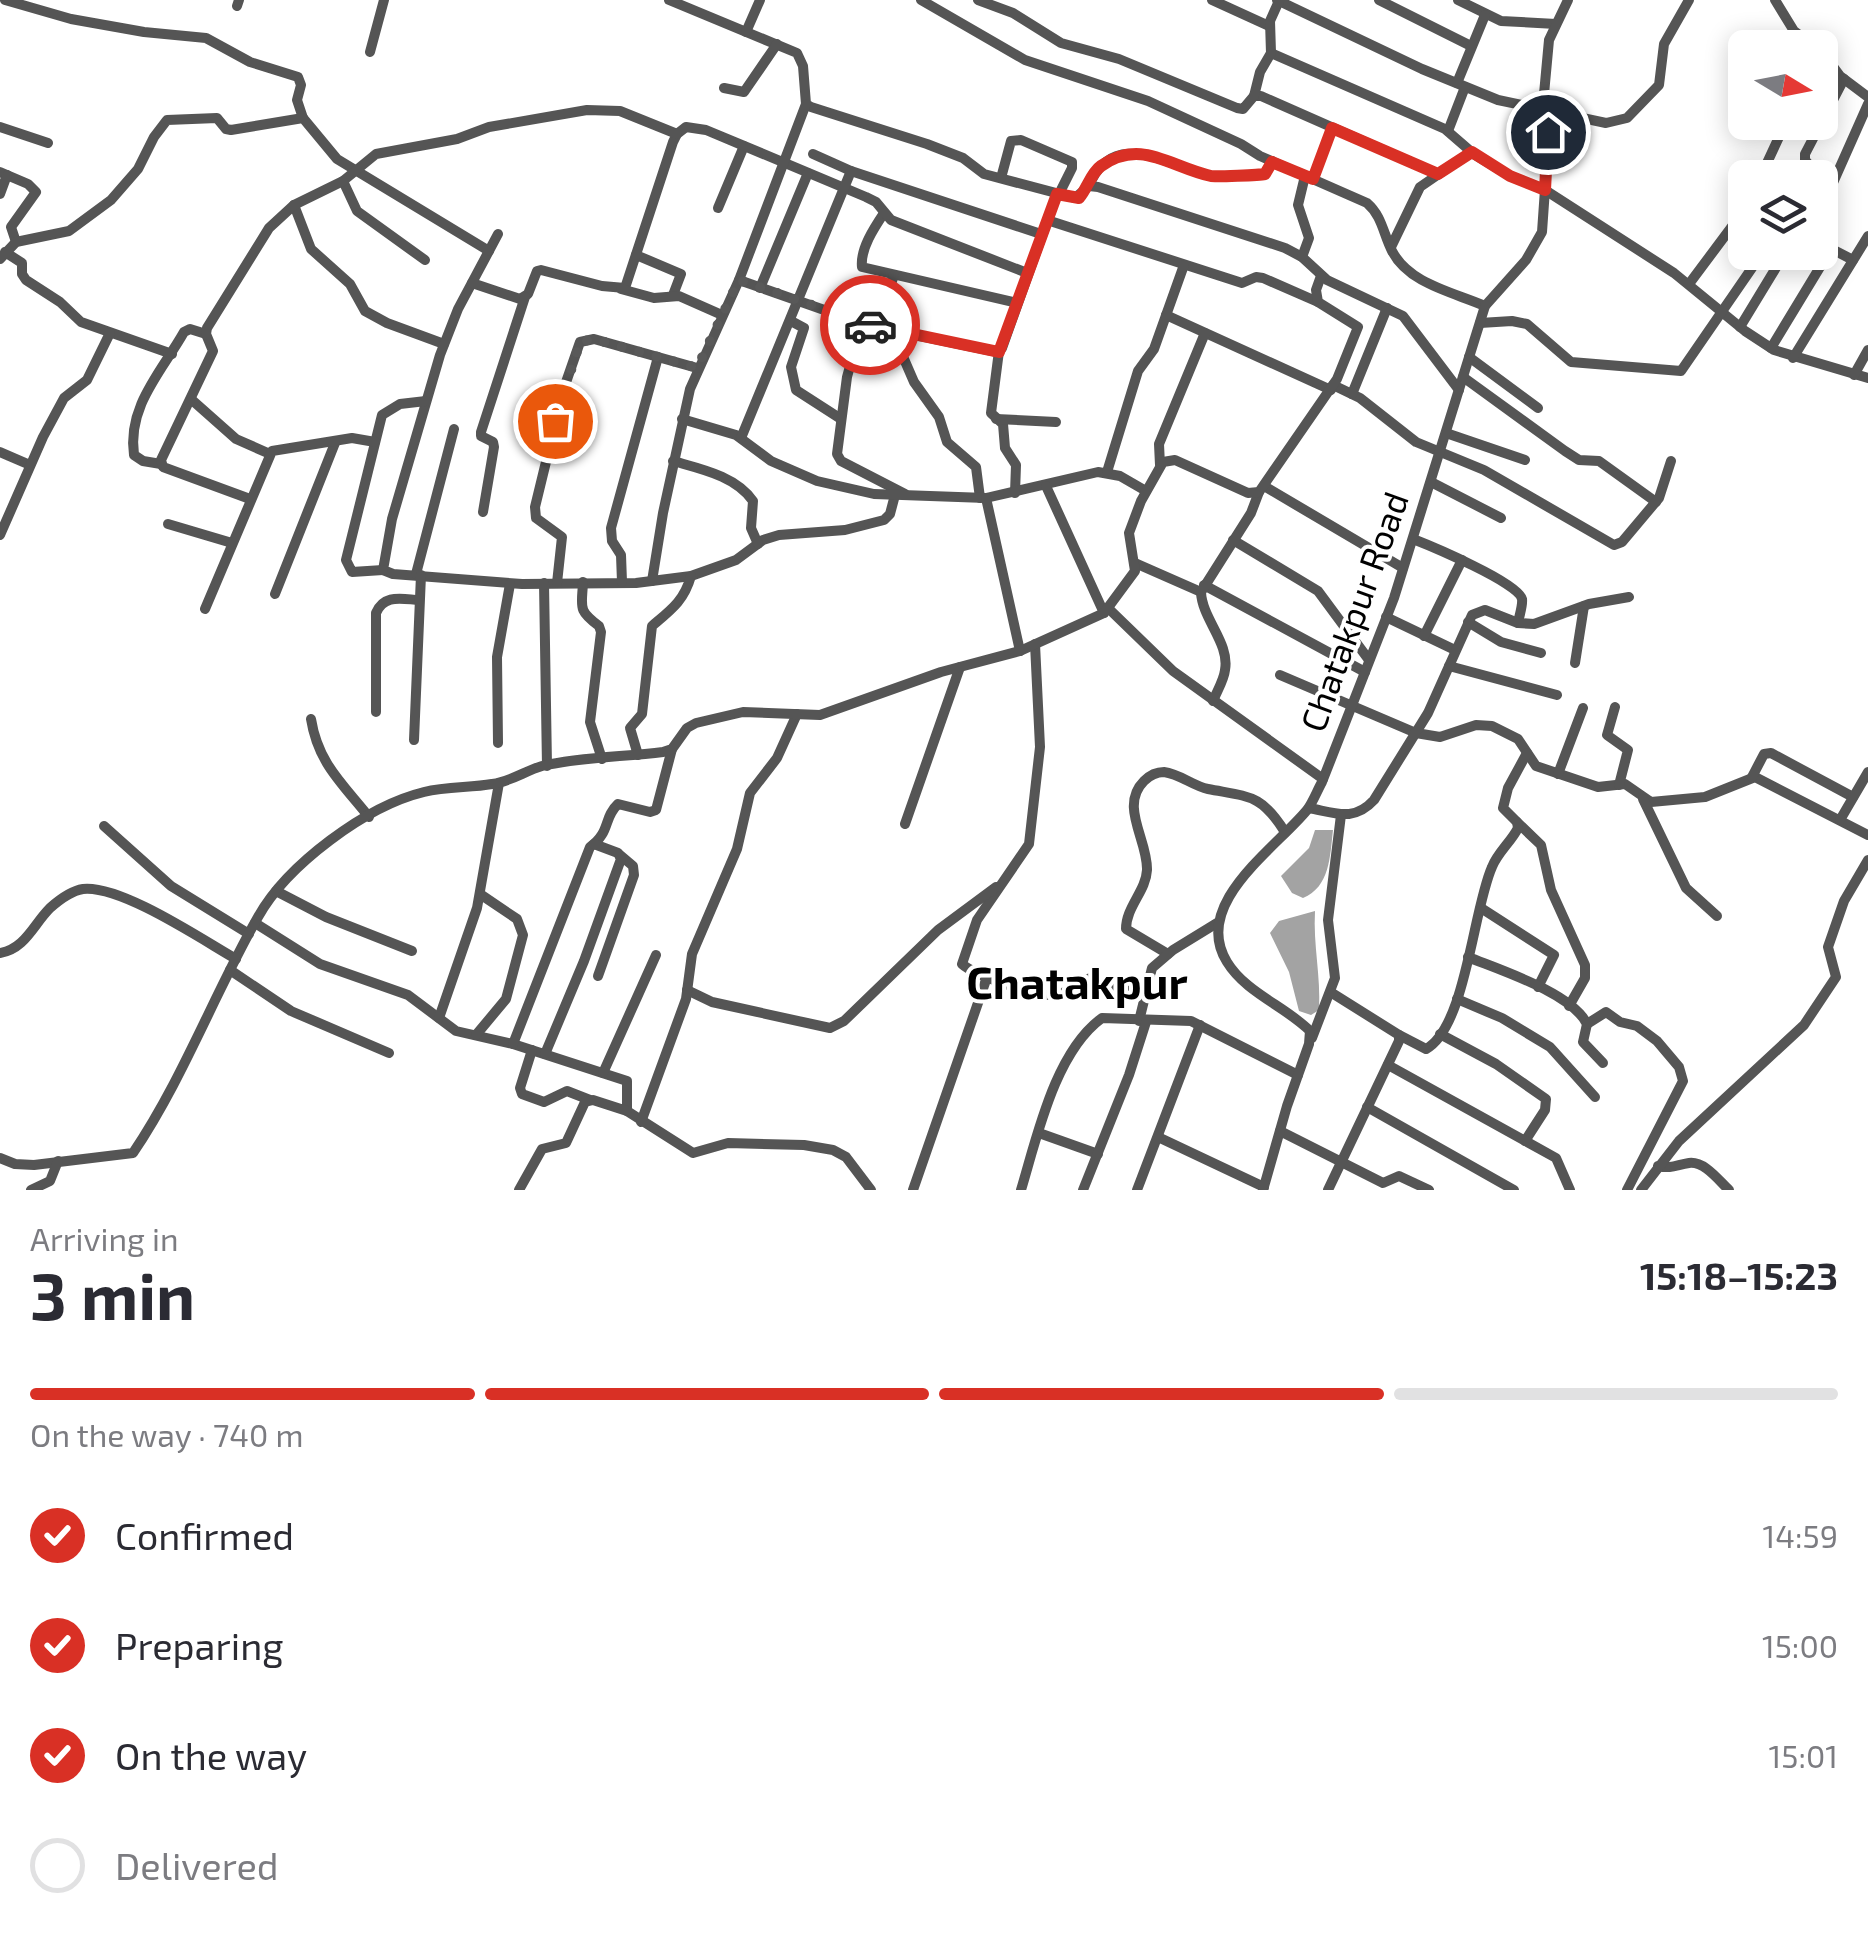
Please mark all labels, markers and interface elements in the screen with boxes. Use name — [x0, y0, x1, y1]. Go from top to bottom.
north arrow — [1728, 30, 1838, 140]
map controls — [1728, 30, 1838, 270]
pin — [1506, 90, 1591, 175]
icon: home — [1521, 105, 1576, 160]
button: layers — [1728, 160, 1838, 270]
courier — [820, 275, 920, 375]
icon: car — [843, 298, 898, 353]
pin — [513, 379, 598, 464]
icon: bag — [528, 394, 583, 449]
street label: Chatakpur Road — [1290, 486, 1416, 737]
district label: Chatakpur — [966, 954, 1188, 1008]
text: Arriving in — [30, 1219, 179, 1257]
text: 15:18–15:23 — [1640, 1252, 1838, 1298]
text: 3 min — [30, 1255, 195, 1333]
text: On the way · 740 m — [30, 1415, 303, 1453]
icon: check — [30, 1508, 85, 1563]
text: Confirmed — [115, 1512, 294, 1558]
text: 14:59 — [1763, 1516, 1838, 1554]
icon: check — [30, 1618, 85, 1673]
text: Preparing — [115, 1622, 283, 1668]
text: 15:00 — [1762, 1626, 1838, 1664]
icon: check — [30, 1728, 85, 1783]
text: On the way — [115, 1732, 307, 1778]
text: 15:01 — [1769, 1736, 1838, 1774]
text: Delivered — [115, 1842, 279, 1888]

